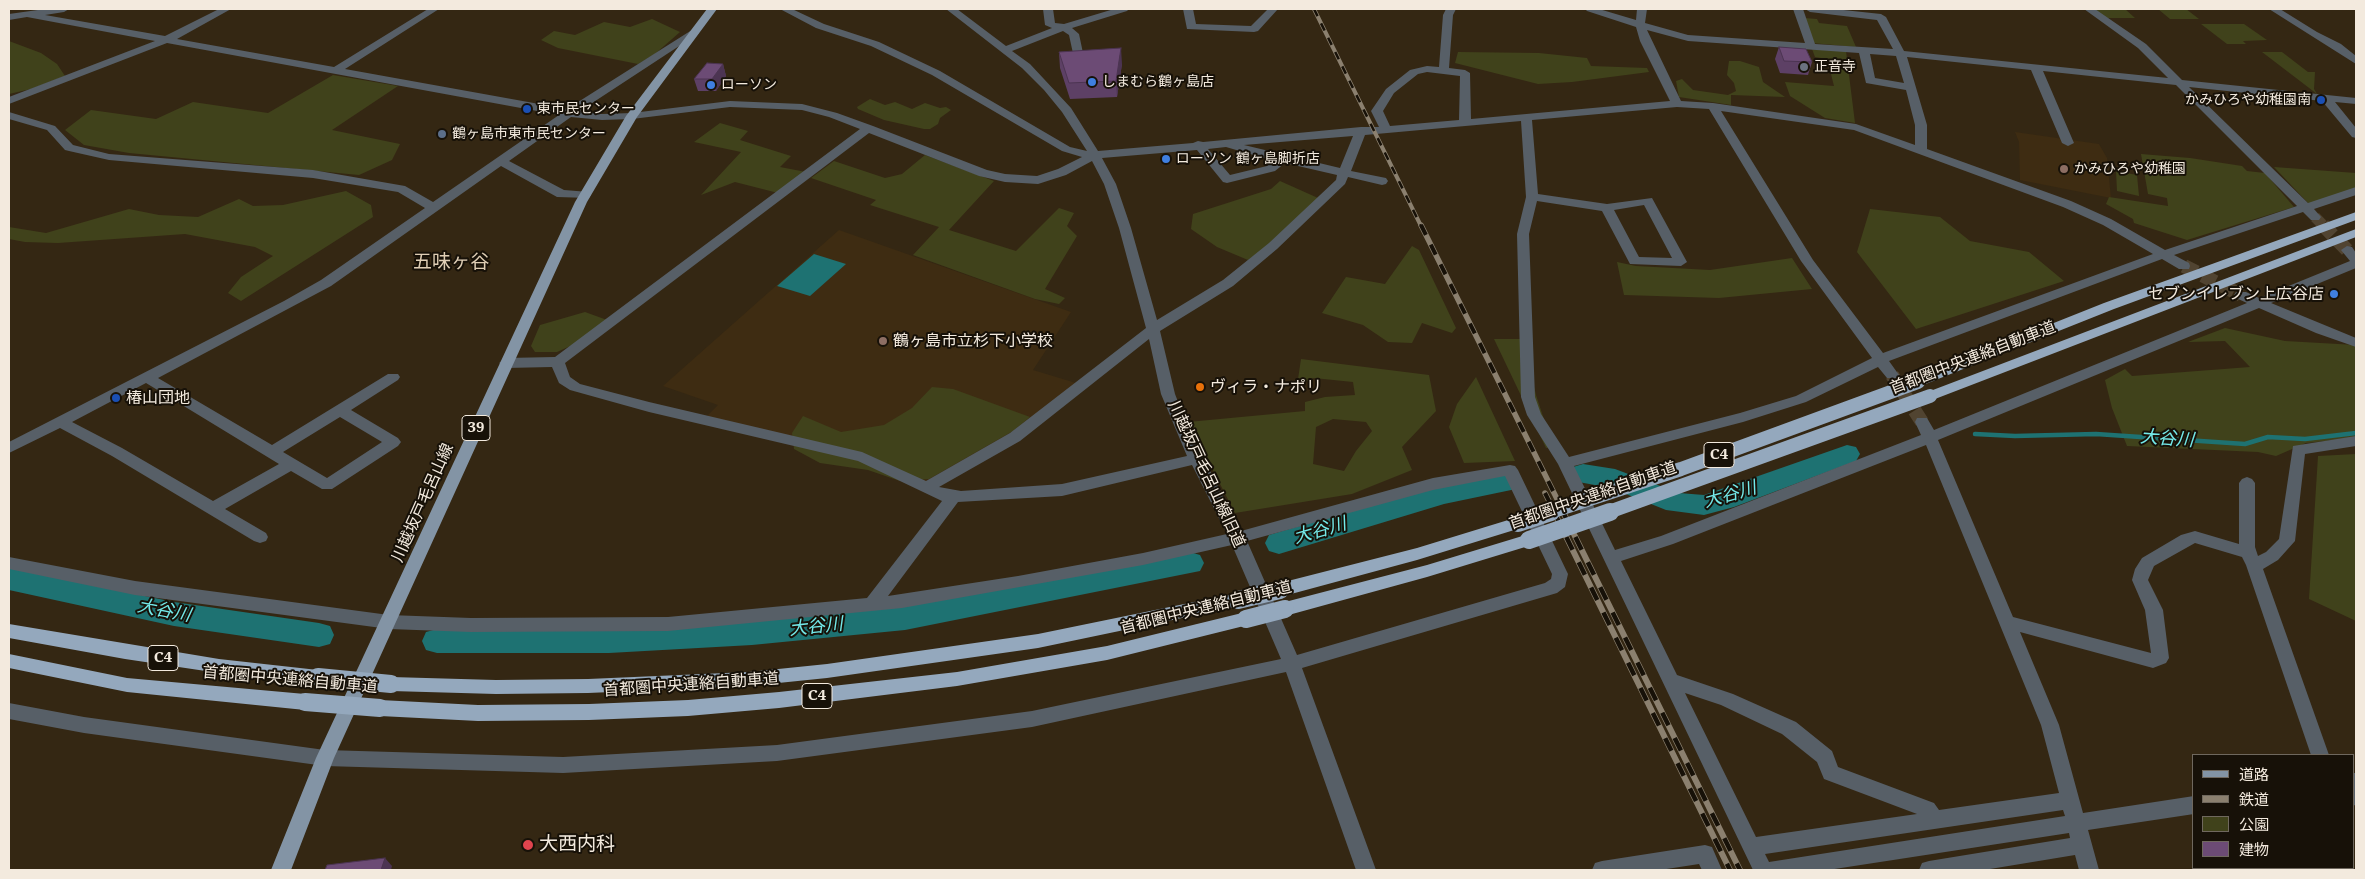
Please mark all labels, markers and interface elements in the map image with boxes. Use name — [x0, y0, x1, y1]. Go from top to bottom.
place label: 正音寺 — [1814, 59, 1856, 75]
marker: 正音寺 — [1798, 61, 1810, 73]
place label: しまむら鶴ヶ島店 — [1102, 74, 1214, 90]
marker: しまむら鶴ヶ島店 — [1086, 76, 1098, 88]
place label: ローソン — [721, 77, 777, 93]
marker: ローソン — [705, 79, 717, 91]
place label: かみひろや幼稚園南 — [2185, 92, 2311, 108]
marker: かみひろや幼稚園南 — [2315, 94, 2327, 106]
place label: 東市民センター — [537, 101, 635, 117]
marker: 東市民センター — [521, 103, 533, 115]
place label: 鶴ヶ島市東市民センター — [452, 126, 606, 142]
marker: 鶴ヶ島市東市民センター — [436, 128, 448, 140]
place label: ローソン 鶴ヶ島脚折店 — [1176, 151, 1320, 167]
marker: ローソン 鶴ヶ島脚折店 — [1160, 153, 1172, 165]
place label: かみひろや幼稚園 — [2074, 161, 2186, 177]
marker: かみひろや幼稚園 — [2058, 163, 2070, 175]
district label: 五味ヶ谷 — [413, 252, 489, 274]
place label: セブンイレブン上広谷店 — [2148, 284, 2324, 304]
marker: セブンイレブン上広谷店 — [2328, 288, 2340, 300]
street label: 首都圏中央連絡自動車道 — [1887, 318, 2059, 398]
place label: 鶴ヶ島市立杉下小学校 — [893, 331, 1053, 351]
marker: 鶴ヶ島市立杉下小学校 — [877, 335, 889, 347]
place label: ヴィラ・ナポリ — [1210, 377, 1322, 397]
marker: ヴィラ・ナポリ — [1194, 381, 1206, 393]
place label: 椿山団地 — [126, 388, 190, 408]
marker: 椿山団地 — [110, 392, 122, 404]
street label: 川越坂戸毛呂山線旧道 — [1163, 397, 1249, 551]
road number: 39 — [462, 416, 490, 440]
water label: 大谷川 — [2139, 426, 2195, 452]
street label: 川越坂戸毛呂山線 — [388, 441, 458, 565]
road number: C4 — [1704, 442, 1734, 468]
street label: 首都圏中央連絡自動車道 — [1507, 458, 1679, 534]
water label: 大谷川 — [1701, 477, 1759, 513]
water label: 大谷川 — [1291, 513, 1349, 549]
street label: 首都圏中央連絡自動車道 — [1118, 577, 1294, 639]
water label: 大谷川 — [135, 595, 193, 627]
water label: 大谷川 — [788, 613, 844, 641]
road number: C4 — [148, 646, 178, 670]
street label: 首都圏中央連絡自動車道 — [201, 663, 379, 697]
street label: 首都圏中央連絡自動車道 — [603, 669, 779, 701]
road number: C4 — [802, 684, 832, 708]
legend — [2192, 754, 2355, 869]
text: 道路 — [2239, 764, 2269, 784]
text: 鉄道 — [2239, 789, 2269, 809]
text: 公園 — [2239, 814, 2269, 834]
place label: 大西内科 — [539, 834, 615, 856]
marker: 大西内科 — [521, 838, 535, 852]
text: 建物 — [2239, 839, 2269, 859]

